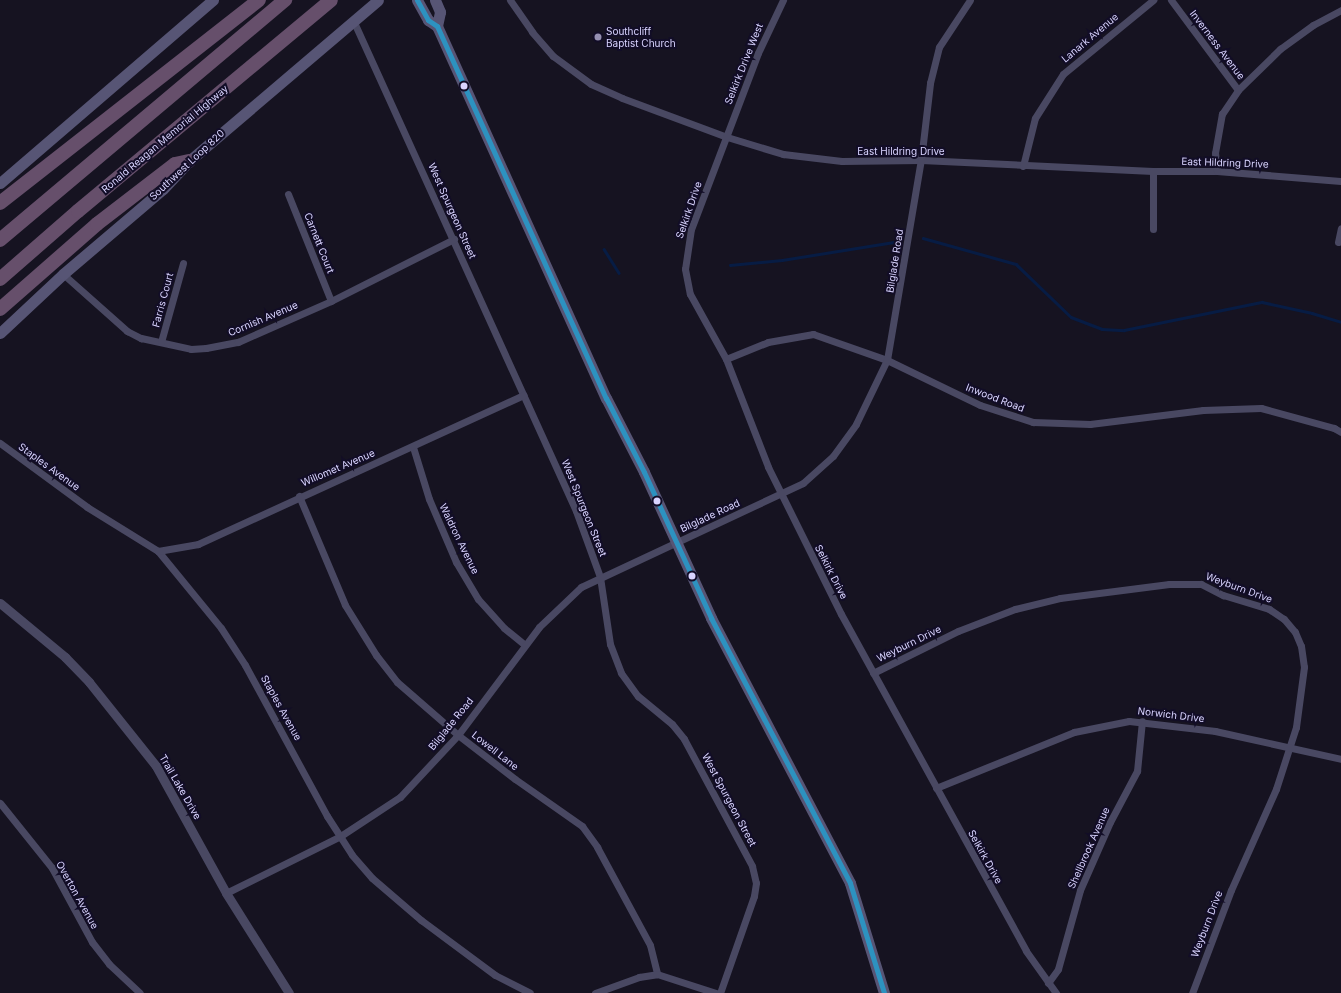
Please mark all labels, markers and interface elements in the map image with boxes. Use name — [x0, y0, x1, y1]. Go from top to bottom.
street label: Inverness Avenue — [1187, 8, 1247, 82]
street label: Lanark Avenue — [1059, 11, 1121, 65]
street label: Selkirk Drive West — [722, 22, 766, 106]
place label: Southcliff Baptist Church — [606, 25, 676, 48]
marker: Southcliff Baptist Church — [593, 32, 603, 42]
unlabelled marker — [459, 81, 469, 91]
street label: Ronald Reagan Memorial Highway — [99, 83, 231, 195]
street label: Southwest Loop 820 — [147, 127, 227, 203]
street label: East Hildring Drive — [857, 146, 945, 158]
street label: East Hildring Drive — [1181, 155, 1269, 171]
street label: West Spurgeon Street — [425, 161, 479, 261]
street label: Selkirk Drive — [674, 180, 704, 240]
street label: Carnett Court — [301, 211, 337, 275]
street label: Bilglade Road — [884, 228, 906, 294]
street label: Farris Court — [150, 271, 176, 329]
street label: Cornish Avenue — [226, 299, 300, 339]
street label: Inwood Road — [964, 381, 1026, 415]
street label: Staples Avenue — [16, 441, 82, 493]
street label: Willomet Avenue — [299, 447, 377, 489]
street label: West Spurgeon Street — [559, 458, 609, 558]
unlabelled marker — [652, 496, 662, 506]
street label: Bilglade Road — [678, 497, 742, 535]
street label: Waldron Avenue — [437, 502, 481, 576]
street label: Selkirk Drive — [812, 543, 850, 601]
street label: Weyburn Drive — [1204, 570, 1274, 606]
unlabelled marker — [687, 571, 697, 581]
street label: Weyburn Drive — [875, 623, 943, 665]
street label: Staples Avenue — [258, 673, 304, 743]
street label: Bilglade Road — [426, 695, 476, 753]
street label: Norwich Drive — [1137, 705, 1205, 725]
street label: Lowell Lane — [469, 729, 521, 773]
street label: West Spurgeon Street — [699, 751, 759, 849]
street label: Trail Lake Drive — [157, 752, 203, 822]
street label: Shellbrook Avenue — [1066, 805, 1112, 891]
street label: Selkirk Drive — [965, 828, 1005, 886]
street label: Overton Avenue — [53, 859, 101, 931]
street label: Weyburn Drive — [1189, 889, 1225, 959]

